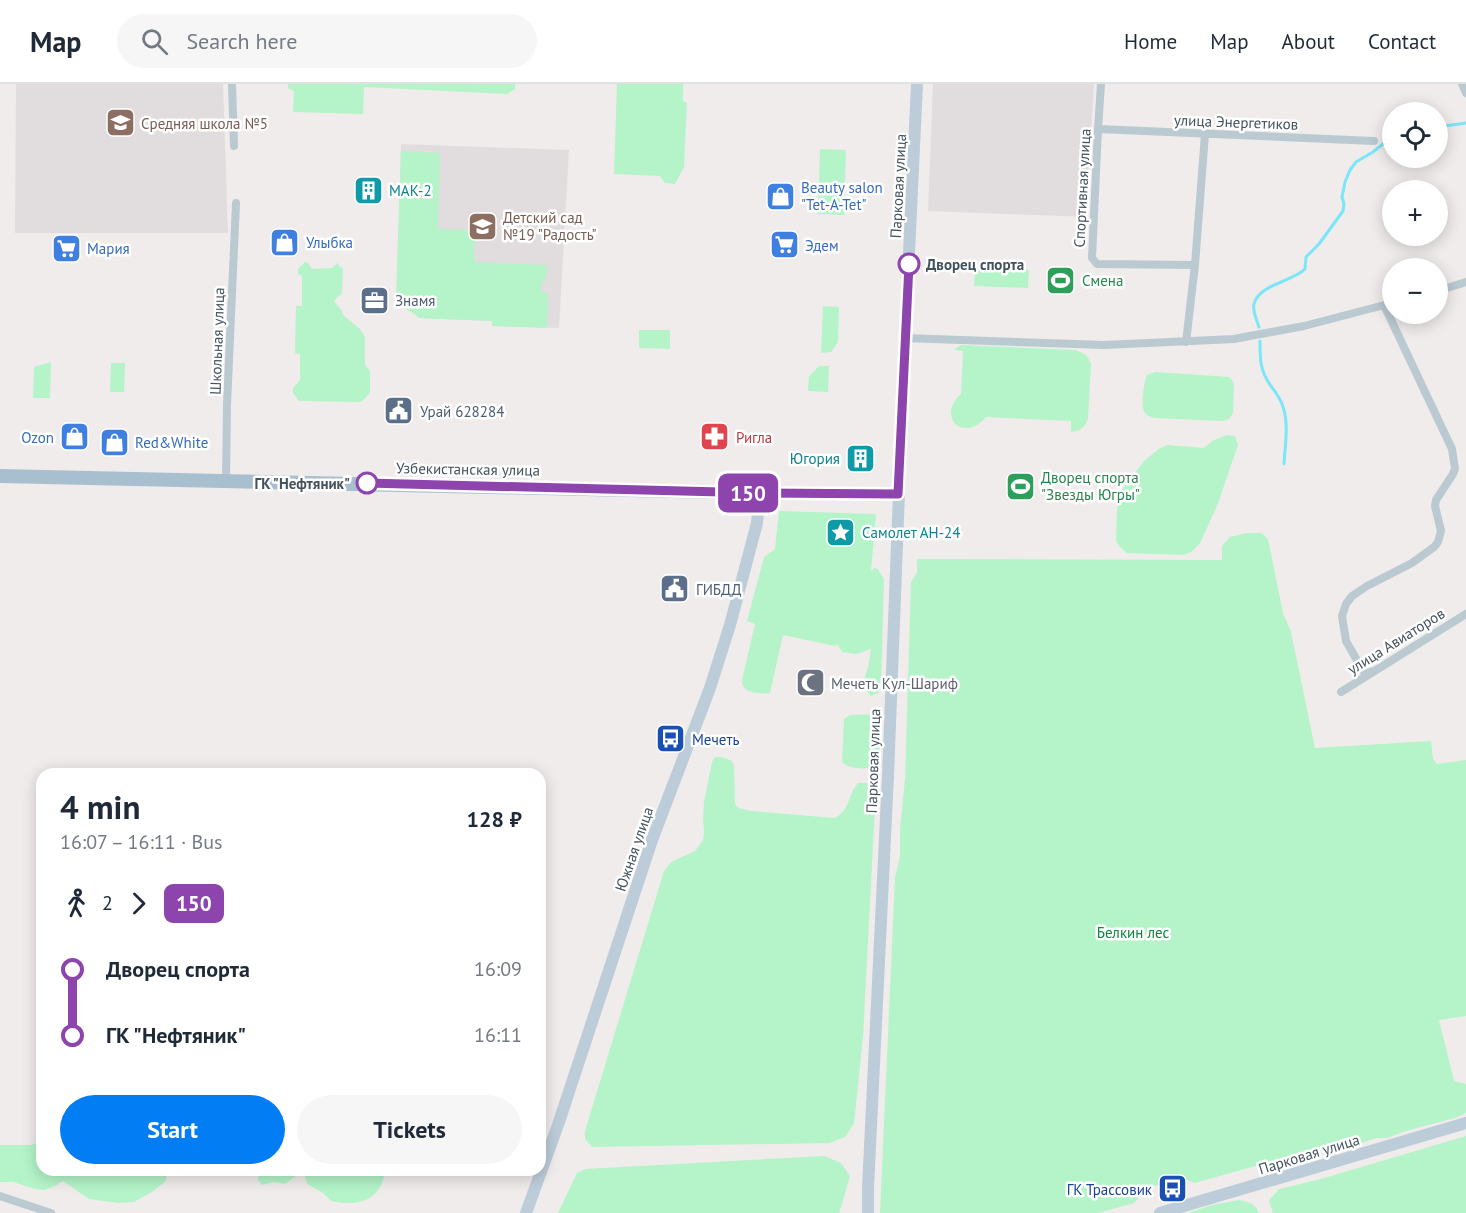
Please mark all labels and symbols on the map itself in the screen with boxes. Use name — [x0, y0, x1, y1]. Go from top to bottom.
school or university icon: Средняя школа №5 — [104, 107, 136, 139]
street label: улица Энергетиков — [1174, 110, 1298, 134]
place label: Средняя школа №5 — [141, 114, 268, 133]
street label: Спортивная улица — [1069, 128, 1095, 248]
street label: Парковая улица — [886, 133, 910, 239]
building icon: МАК-2 — [352, 174, 384, 206]
place label: Beauty salon "Tet-A-Tet" — [801, 178, 883, 214]
shop icon: Beauty salon "Tet-A-Tet" — [764, 180, 796, 212]
place label: МАК-2 — [389, 181, 432, 200]
place label: Детский сад №19 "Радость" — [503, 208, 596, 244]
school or university icon: Детский сад №19 "Радость" — [466, 210, 498, 242]
shop icon: Улыбка — [269, 226, 301, 258]
supermarket icon: Эдем — [768, 229, 800, 261]
supermarket icon: Мария — [50, 232, 82, 264]
place label: Улыбка — [306, 233, 353, 252]
place label: Эдем — [805, 236, 839, 255]
place label: Мария — [87, 239, 130, 258]
marker: Дворец спорта — [898, 253, 920, 275]
place label: Дворец спорта — [926, 255, 1024, 274]
sports icon: Смена — [1045, 264, 1077, 296]
place label: Смена — [1082, 271, 1123, 290]
office icon: Знамя — [358, 284, 390, 316]
street label: Школьная улица — [206, 287, 228, 395]
place label: Знамя — [395, 291, 435, 310]
public building icon: Урай 628284 — [383, 395, 415, 427]
place label: Урай 628284 — [420, 402, 504, 421]
shop icon: Ozon — [59, 421, 91, 453]
pharmacy icon: Ригла — [699, 421, 731, 453]
shop icon: Red&White — [98, 426, 130, 458]
place label: Ozon — [21, 428, 54, 447]
place label: Ригла — [736, 428, 772, 447]
place label: Red&White — [135, 433, 208, 452]
building icon: Югория — [845, 442, 877, 474]
place label: Югория — [790, 449, 840, 468]
street label: Узбекистанская улица — [396, 458, 540, 480]
place label: Дворец спорта "Звезды Югры" — [1041, 468, 1140, 504]
sports icon: Дворец спорта "Звезды Югры" — [1004, 470, 1036, 502]
marker: ГК "Нефтяник" — [356, 472, 378, 494]
place label: ГК "Нефтяник" — [254, 474, 350, 493]
line badge: 150 — [714, 474, 783, 512]
place icon: Самолет АН-24 — [825, 516, 857, 548]
place label: Самолет АН-24 — [862, 523, 960, 542]
public building icon: ГИБДД — [659, 573, 691, 605]
place label: ГИБДД — [696, 580, 742, 599]
street label: улица Авиаторов — [1344, 604, 1448, 678]
mosque icon: Мечеть Кул-Шариф — [794, 667, 826, 699]
place label: Мечеть Кул-Шариф — [831, 674, 958, 693]
street label: Парковая улица — [862, 708, 884, 814]
bus stop icon: Мечеть — [655, 723, 687, 755]
place label: Мечеть — [692, 730, 739, 749]
street label: Южная улица — [611, 804, 657, 894]
park label: Белкин лес — [1097, 923, 1169, 942]
street label: Парковая улица — [1256, 1130, 1362, 1178]
bus stop icon: ГК Трассовик — [1157, 1173, 1189, 1205]
place label: ГК Трассовик — [1067, 1180, 1153, 1199]

